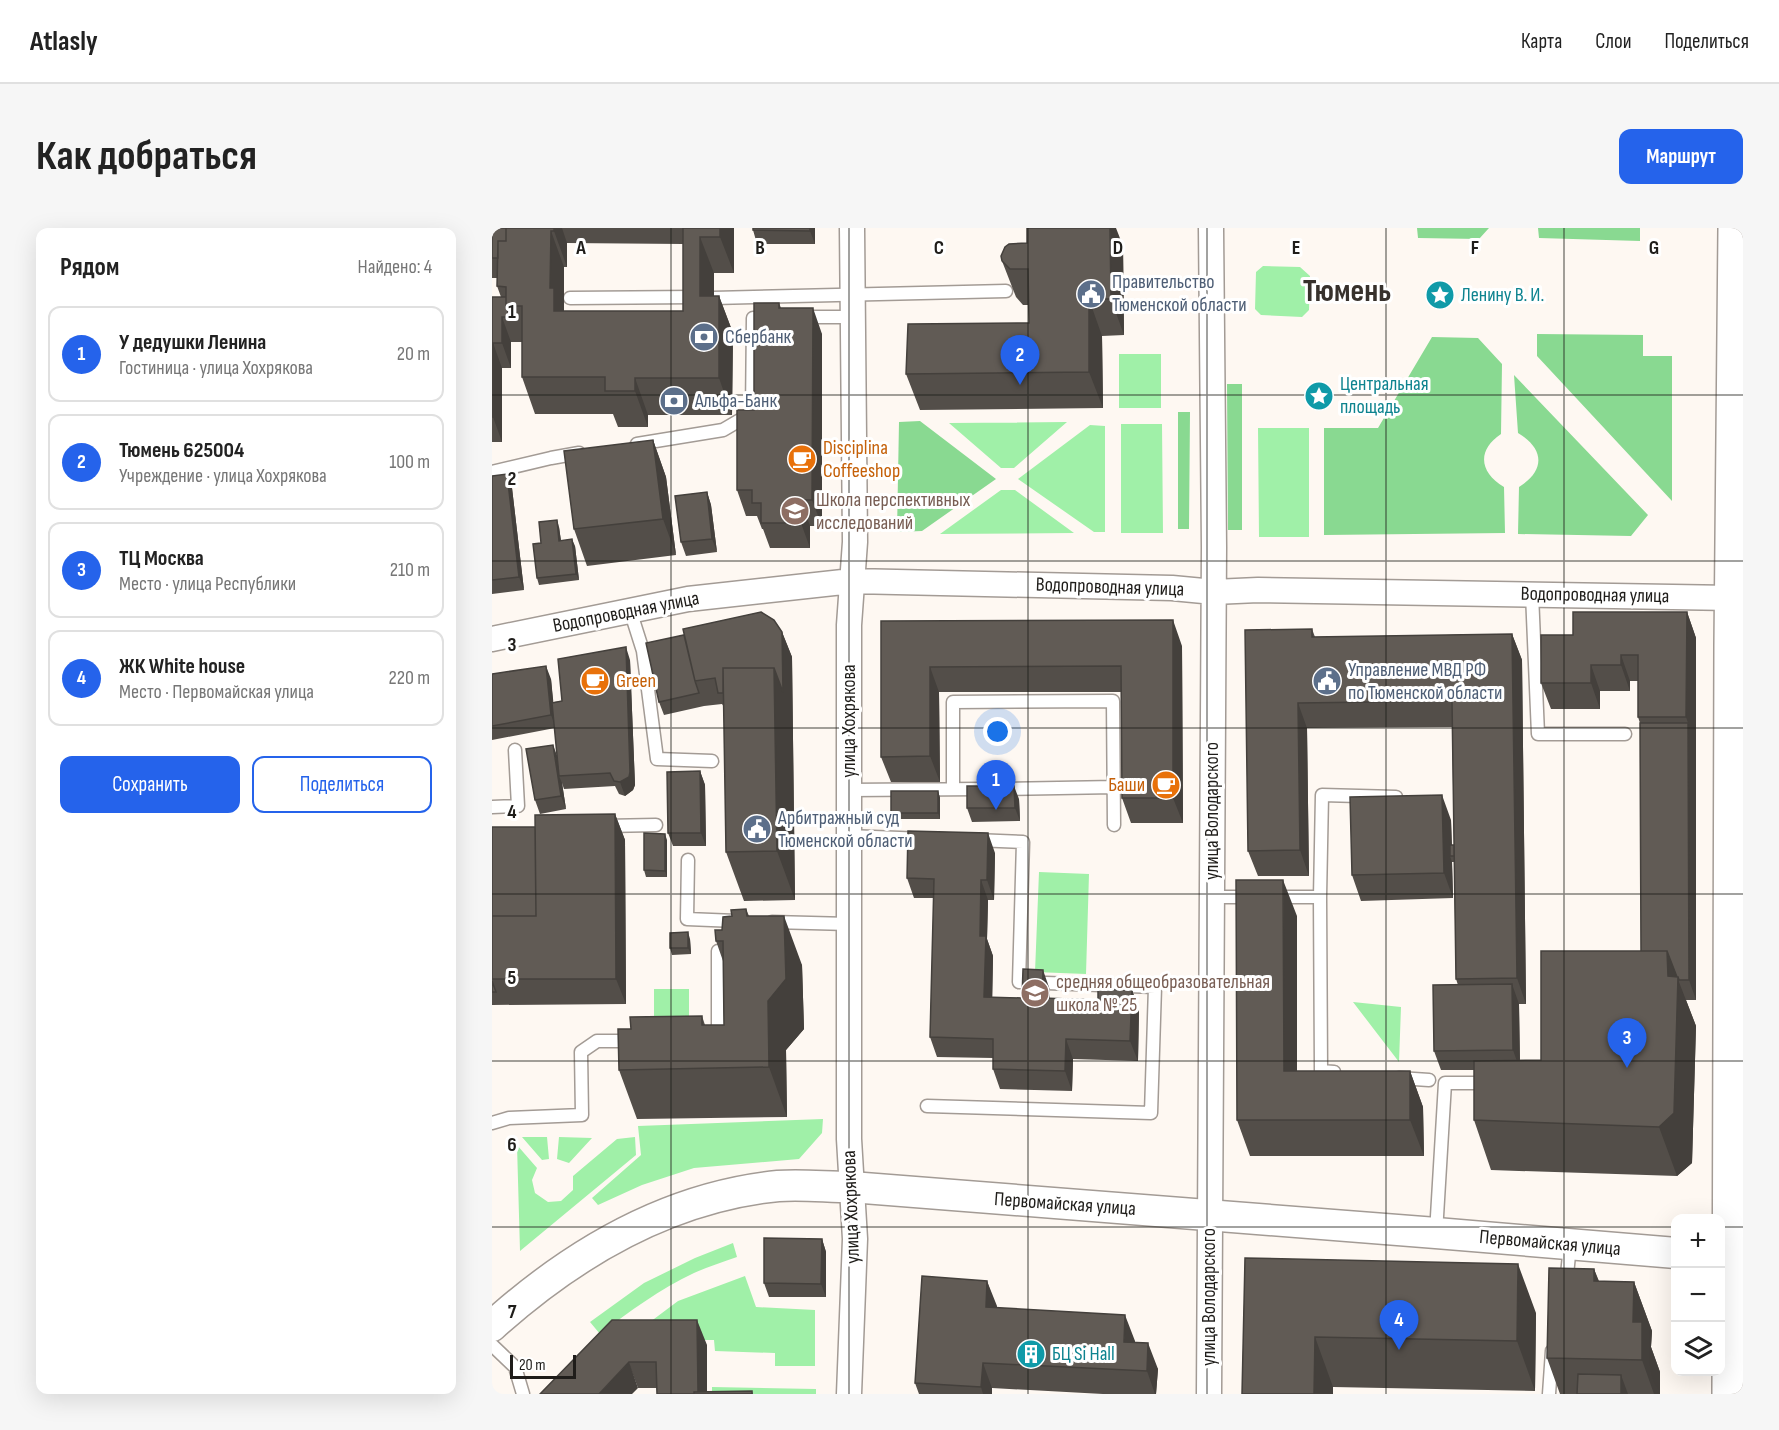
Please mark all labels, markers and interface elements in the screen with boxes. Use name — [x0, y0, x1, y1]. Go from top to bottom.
text: Atlasly — [30, 25, 98, 58]
text: Карта — [1521, 29, 1562, 54]
text: Слои — [1595, 29, 1631, 54]
text: Поделиться — [1664, 29, 1749, 54]
button: Маршрут — [1619, 129, 1743, 184]
text: Как добраться — [36, 131, 257, 182]
text: A — [575, 236, 586, 260]
text: B — [755, 236, 765, 260]
text: C — [934, 236, 944, 260]
text: D — [1113, 236, 1123, 260]
text: E — [1292, 236, 1300, 260]
text: F — [1471, 236, 1479, 260]
text: G — [1649, 236, 1659, 260]
text: Рядом — [60, 252, 119, 283]
text: Найдено: 4 — [358, 255, 432, 279]
place label: Правительство Тюменской области — [1112, 270, 1247, 317]
district label: Тюмень — [1303, 272, 1391, 311]
public building icon: Правительство Тюменской области — [1075, 278, 1107, 310]
place icon: Ленину В. И. — [1424, 279, 1456, 311]
place label: Ленину В. И. — [1461, 283, 1544, 307]
text: 1 — [508, 300, 516, 324]
bank icon: Сбербанк — [688, 321, 720, 353]
place label: Сбербанк — [725, 325, 792, 349]
text: У дедушки Ленина — [119, 329, 266, 356]
pin: 2 — [1000, 336, 1040, 385]
text: 1 — [78, 342, 85, 366]
text: 20 m — [397, 342, 430, 366]
text: Гостиница · улица Хохрякова — [119, 356, 313, 380]
place label: Центральная площадь — [1340, 372, 1429, 419]
place icon: Центральная площадь — [1303, 380, 1335, 412]
bank icon: Альфа-Банк — [658, 385, 690, 417]
place label: Альфа-Банк — [694, 389, 777, 413]
place label: Disciplina Coffeeshop — [823, 436, 900, 483]
text: Тюмень 625004 — [119, 437, 244, 464]
cafe icon: Disciplina Coffeeshop — [786, 443, 818, 475]
text: 2 — [77, 450, 86, 474]
text: 100 m — [389, 450, 430, 474]
text: Учреждение · улица Хохрякова — [119, 464, 327, 488]
text: 2 — [508, 467, 516, 491]
place label: Школа перспективных исследований — [816, 488, 971, 535]
school or university icon: Школа перспективных исследований — [779, 495, 811, 527]
text: ТЦ Москва — [119, 545, 204, 572]
text: 3 — [77, 558, 86, 582]
text: 210 m — [390, 558, 430, 582]
text: Место · улица Республики — [119, 572, 296, 596]
street label: Водопроводная улица — [1035, 572, 1185, 602]
street label: Водопроводная улица — [1520, 582, 1670, 608]
street label: Водопроводная улица — [551, 586, 701, 638]
text: 3 — [508, 633, 517, 657]
text: ЖК White house — [119, 653, 245, 680]
place label: Управление МВД РФ по Тюменской области — [1348, 658, 1502, 705]
street label: улица Хохрякова — [837, 664, 861, 778]
cafe icon: Green — [579, 665, 611, 697]
public building icon: Управление МВД РФ по Тюменской области — [1311, 665, 1343, 697]
text: 4 — [77, 666, 86, 690]
text: 220 m — [389, 666, 430, 690]
place label: Green — [616, 669, 656, 693]
text: Место · Первомайская улица — [119, 680, 314, 704]
your location — [983, 717, 1012, 746]
street label: улица Володарского — [1200, 742, 1224, 880]
button: Сохранить — [60, 756, 240, 813]
button: Поделиться — [252, 756, 432, 813]
pin: 1 — [976, 760, 1016, 810]
cafe icon: Баши — [1150, 769, 1182, 801]
place label: Баши — [1108, 773, 1145, 797]
text: 4 — [507, 800, 517, 824]
place label: Арбитражный суд Тюменской области — [777, 806, 913, 853]
public building icon: Арбитражный суд Тюменской области — [741, 813, 773, 845]
text: 5 — [508, 966, 517, 990]
place label: средняя общеобразовательная школа № 25 — [1056, 970, 1270, 1017]
school or university icon: средняя общеобразовательная школа № 25 — [1019, 977, 1051, 1009]
pin: 3 — [1608, 1018, 1646, 1068]
text: 6 — [507, 1133, 517, 1157]
street label: улица Хохрякова — [837, 1150, 865, 1264]
street label: Первомайская улица — [993, 1187, 1137, 1221]
map controls — [1671, 1214, 1725, 1376]
button: + — [1671, 1214, 1725, 1268]
street label: Первомайская улица — [1478, 1225, 1622, 1261]
street label: улица Володарского — [1197, 1228, 1221, 1366]
button: − — [1671, 1268, 1725, 1322]
text: 7 — [508, 1300, 517, 1324]
pin: 4 — [1380, 1300, 1418, 1350]
button: layers — [1671, 1322, 1725, 1376]
building icon: БЦ Si Hall — [1015, 1338, 1047, 1370]
place label: БЦ Si Hall — [1052, 1342, 1115, 1366]
scale bar — [510, 1352, 576, 1380]
text: 20 m — [519, 1356, 546, 1375]

